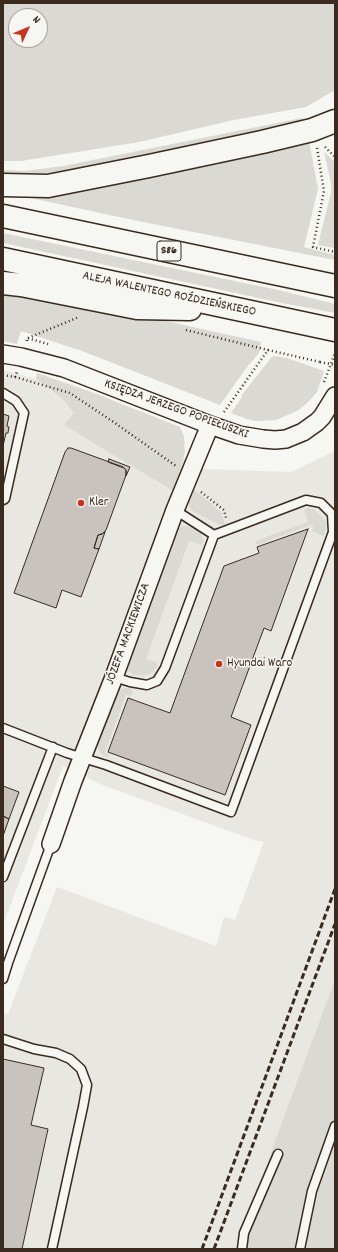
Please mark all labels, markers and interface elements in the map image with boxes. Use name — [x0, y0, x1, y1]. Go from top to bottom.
north arrow — [8, 8, 48, 48]
text: N — [28, 13, 44, 28]
road number: S86 — [157, 241, 181, 261]
street label: ALEJA WALENTEGO ROŹDZIEŃSKIEGO — [81, 269, 257, 321]
street label: KSIĘDZA JERZEGO POPIEŁUSZKI — [102, 377, 250, 443]
place label: Kler — [89, 495, 109, 511]
marker: Kler — [76, 498, 86, 508]
street label: JÓZEFA MACKIEWICZA — [103, 581, 155, 687]
place label: Hyundai Waro — [227, 656, 292, 672]
marker: Hyundai Waro — [214, 659, 224, 669]

